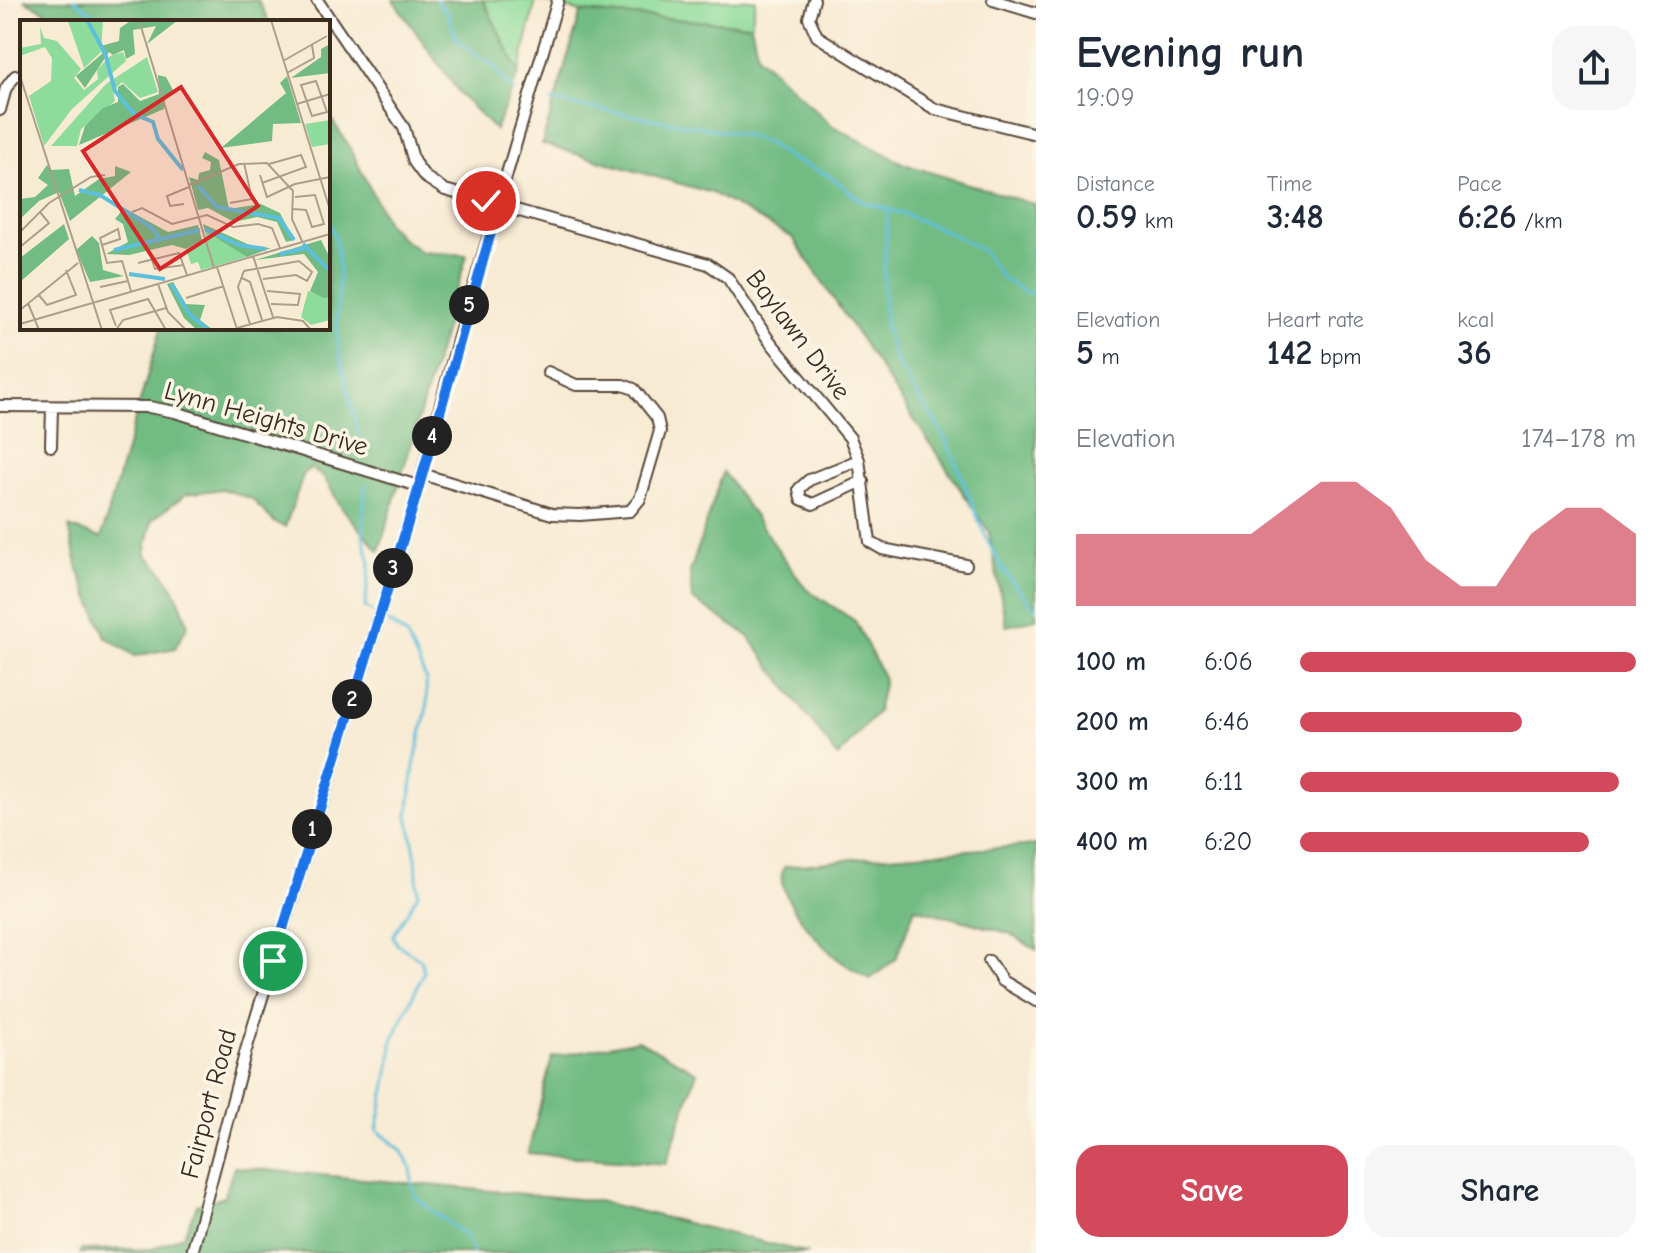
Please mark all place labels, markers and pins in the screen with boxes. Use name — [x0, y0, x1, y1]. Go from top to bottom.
pin — [452, 167, 520, 235]
pin: 5 — [449, 285, 489, 325]
pin: 4 — [412, 416, 452, 456]
pin: 3 — [373, 548, 413, 588]
pin: 2 — [332, 679, 372, 719]
pin: 1 — [292, 809, 332, 849]
pin — [239, 927, 307, 995]

